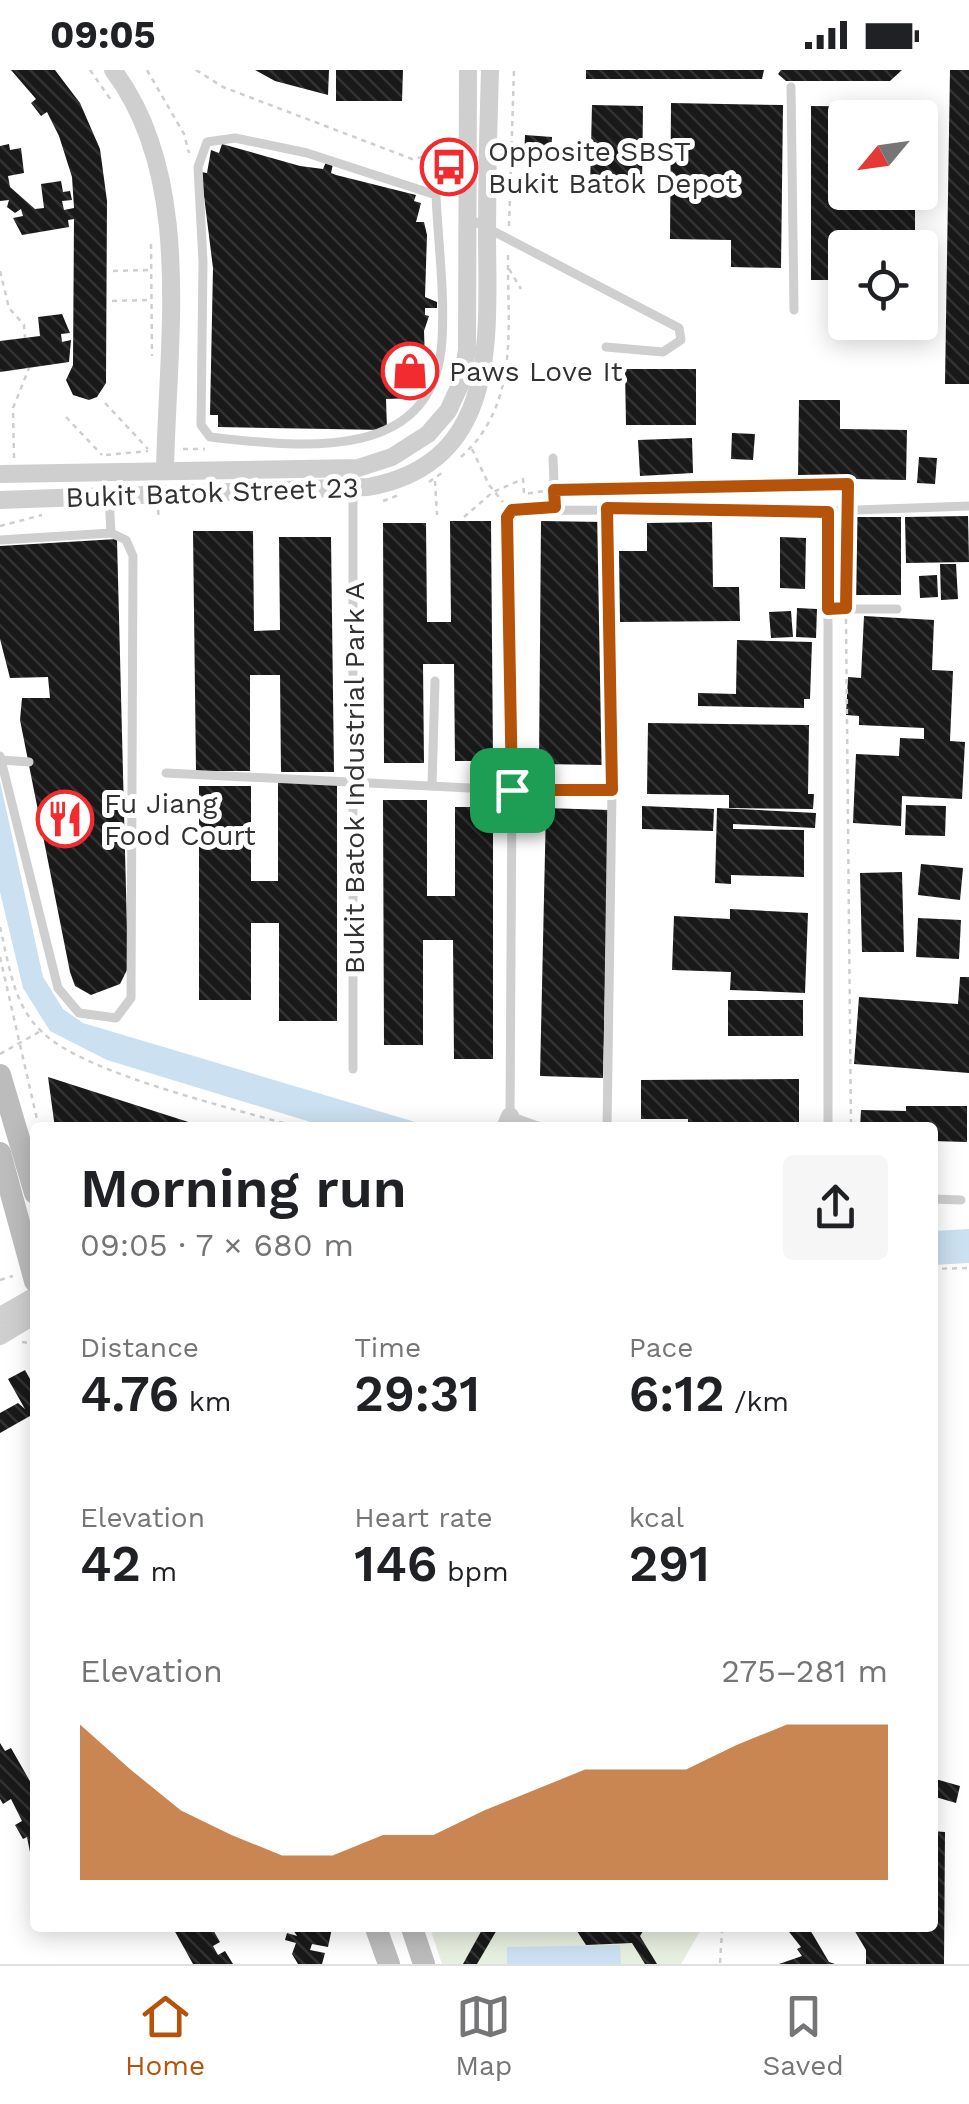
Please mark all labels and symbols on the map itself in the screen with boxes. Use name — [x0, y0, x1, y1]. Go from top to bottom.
north arrow — [828, 100, 938, 210]
place label: Opposite SBST Bukit Batok Depot — [488, 135, 738, 200]
bus stop icon: Opposite SBST Bukit Batok Depot — [419, 137, 479, 197]
shop icon: Paws Love It — [380, 341, 440, 401]
place label: Paws Love It — [449, 355, 623, 388]
street label: Bukit Batok Street 23 — [65, 471, 359, 514]
street label: Bukit Batok Industrial Park A — [338, 582, 371, 974]
pin — [470, 748, 555, 833]
place label: Fu Jiang Food Court — [104, 787, 256, 852]
restaurant icon: Fu Jiang Food Court — [35, 789, 95, 849]

